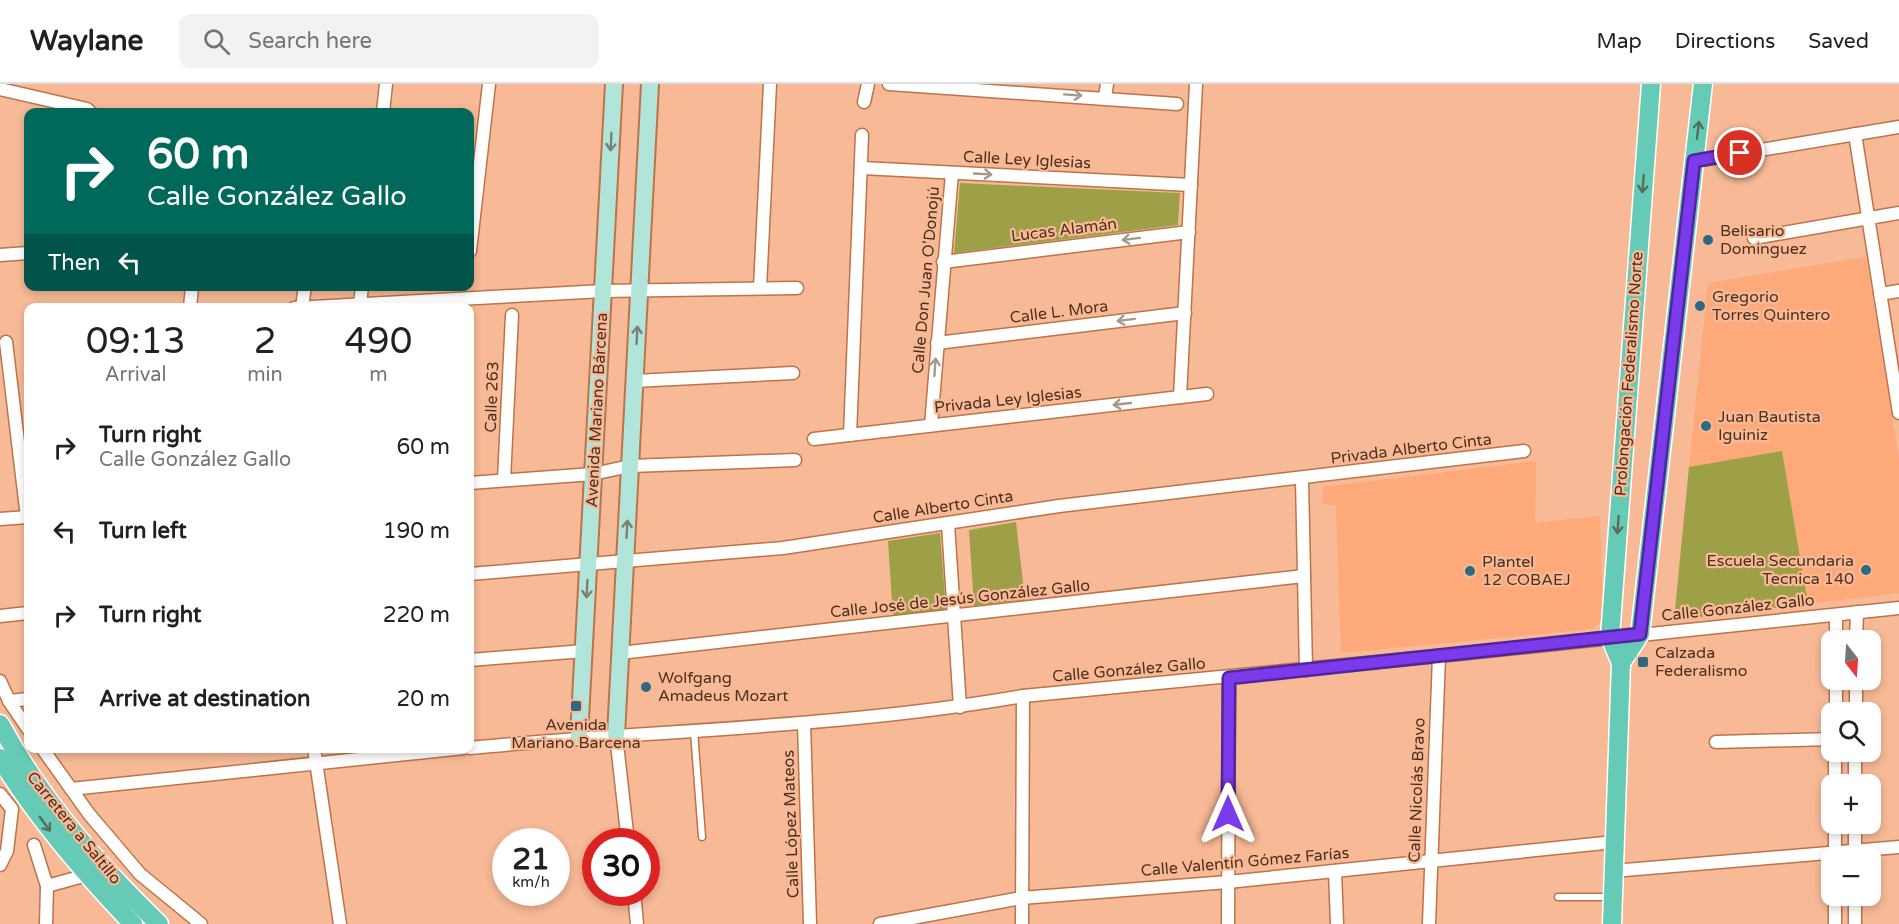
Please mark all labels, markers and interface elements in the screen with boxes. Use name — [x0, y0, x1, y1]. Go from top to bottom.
search box — [179, 14, 599, 68]
text: Waylane — [30, 24, 143, 58]
icon: search — [200, 25, 233, 58]
text: Search here — [248, 28, 372, 54]
text: Map — [1596, 29, 1642, 54]
text: Directions — [1675, 29, 1775, 54]
text: Saved — [1808, 29, 1869, 54]
one-way arrow — [1062, 90, 1082, 101]
one-way arrow — [1692, 121, 1703, 140]
pin — [1714, 127, 1765, 178]
text: 60 m — [147, 129, 249, 180]
icon: right — [48, 132, 126, 210]
one-way arrow — [605, 132, 616, 152]
icon: arrive — [1723, 136, 1756, 169]
street label: Calle Ley Iglesias — [963, 147, 1091, 173]
one-way arrow — [972, 169, 992, 180]
one-way arrow — [1637, 174, 1648, 194]
text: Calle González Gallo — [147, 180, 407, 213]
street label: Calle Don Juan O'Donojú — [908, 185, 944, 375]
street label: Lucas Alamán — [1010, 214, 1118, 246]
place label: Belisario Dominguez — [1720, 221, 1807, 259]
marker: Belisario Dominguez — [1701, 233, 1715, 247]
one-way arrow — [1121, 234, 1141, 245]
icon: left — [113, 246, 146, 279]
text: Then — [48, 250, 101, 276]
street label: Prolongación Federalismo Norte — [1610, 251, 1648, 497]
place label: Gregorio Torres Quintero — [1712, 287, 1830, 325]
street label: Calle L. Mora — [1009, 296, 1109, 328]
marker: Gregorio Torres Quintero — [1693, 299, 1707, 313]
street label: Avenida Mariano Bárcena — [582, 312, 612, 508]
one-way arrow — [1117, 315, 1137, 326]
text: 09:13 — [86, 320, 186, 363]
text: 2 — [254, 320, 276, 363]
text: 490 — [344, 320, 412, 363]
one-way arrow — [631, 325, 642, 345]
one-way arrow — [930, 358, 941, 377]
street label: Calle 263 — [481, 361, 503, 433]
text: Arrival — [105, 363, 167, 387]
text: min — [247, 363, 283, 387]
text: m — [369, 363, 388, 387]
street label: Privada Ley Iglesias — [933, 382, 1083, 418]
one-way arrow — [1113, 399, 1133, 410]
place label: Juan Bautista Iguiniz — [1718, 407, 1821, 445]
marker: Juan Bautista Iguiniz — [1699, 419, 1713, 433]
text: Turn right — [99, 422, 201, 448]
street label: Privada Alberto Cinta — [1329, 429, 1493, 469]
icon: right — [48, 431, 81, 464]
text: 60 m — [396, 434, 450, 460]
text: Calle González Gallo — [99, 448, 291, 472]
street label: Calle Alberto Cinta — [871, 486, 1015, 528]
icon: left — [48, 515, 81, 548]
one-way arrow — [1612, 515, 1623, 535]
text: Turn left — [99, 518, 187, 544]
text: 190 m — [383, 518, 450, 544]
one-way arrow — [621, 520, 632, 540]
place label: Escuela Secundaria Tecnica 140 — [1707, 551, 1854, 589]
place label: Plantel 12 COBAEJ — [1482, 552, 1571, 590]
marker: Escuela Secundaria Tecnica 140 — [1859, 563, 1873, 577]
marker: Plantel 12 COBAEJ — [1463, 564, 1477, 578]
street label: Calle José de Jesús González Gallo — [829, 575, 1091, 623]
one-way arrow — [582, 578, 593, 598]
street label: Calle González Gallo — [1660, 590, 1816, 626]
icon: right — [48, 599, 81, 632]
text: Turn right — [99, 602, 201, 628]
text: 220 m — [383, 602, 450, 628]
north arrow — [1821, 630, 1881, 690]
map controls — [1821, 630, 1881, 906]
place label: Calzada Federalismo — [1655, 643, 1747, 681]
street label: Calle González Gallo — [1052, 653, 1206, 687]
marker: Calzada Federalismo — [1636, 655, 1650, 669]
place label: Wolfgang Amadeus Mozart — [658, 668, 788, 706]
marker: Wolfgang Amadeus Mozart — [639, 680, 653, 694]
icon: arrive — [48, 683, 81, 716]
text: Arrive at destination — [99, 686, 310, 712]
text: 20 m — [396, 686, 450, 712]
marker: Avenida Mariano Barcena — [569, 699, 583, 713]
button: search — [1821, 702, 1881, 762]
place label: Avenida Mariano Barcena — [511, 715, 641, 753]
street label: Calle Nicolás Bravo — [1404, 717, 1430, 863]
street label: Calle López Mateos — [778, 750, 804, 898]
street label: Carretera a Saltillo — [22, 768, 126, 888]
button: + — [1821, 774, 1881, 834]
position arrow — [1196, 782, 1260, 846]
one-way arrow — [38, 815, 51, 831]
speed limit sign: 30 — [582, 828, 660, 906]
text: 21 — [512, 841, 550, 878]
street label: Calle Valentín Gómez Farías — [1140, 843, 1350, 881]
button: − — [1821, 846, 1881, 906]
text: km/h — [512, 873, 550, 891]

